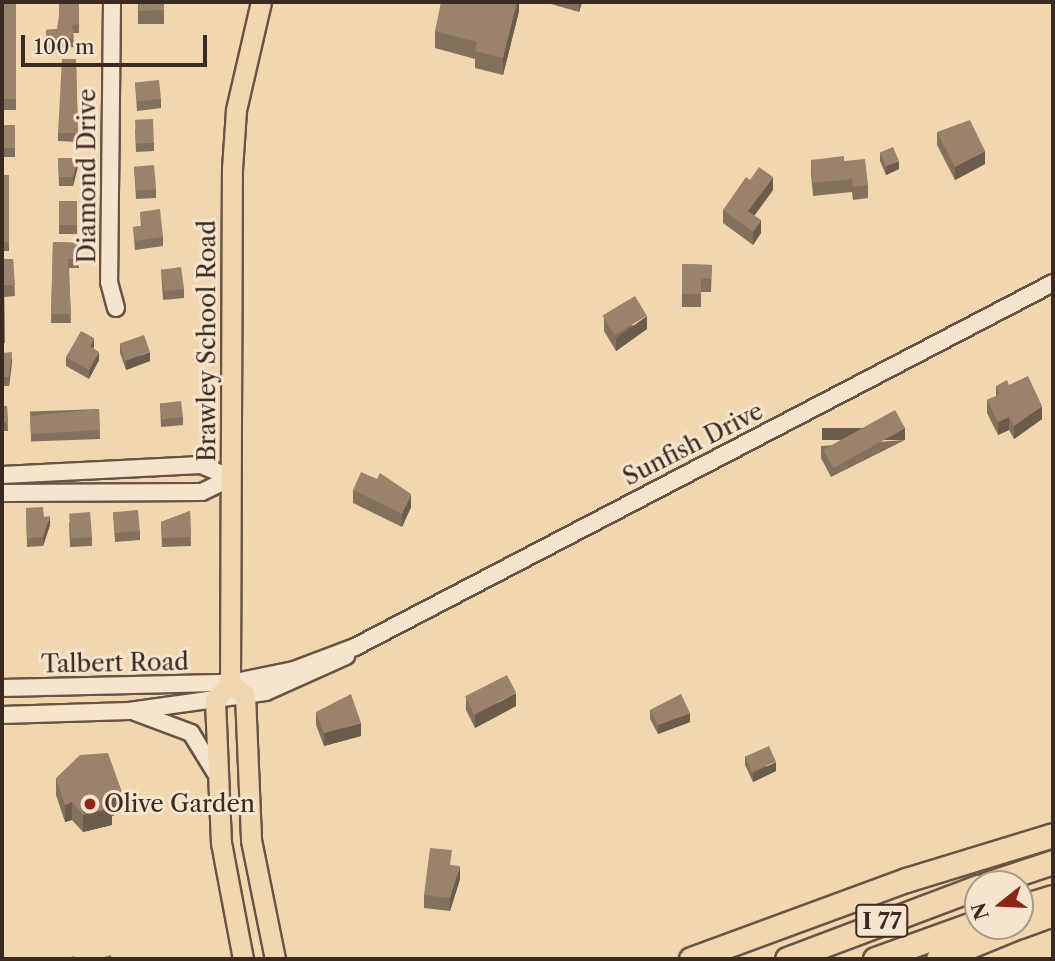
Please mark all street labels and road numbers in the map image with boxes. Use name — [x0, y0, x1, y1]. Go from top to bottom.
street label: Diamond Drive — [73, 89, 101, 263]
street label: Brawley School Road — [193, 220, 221, 462]
street label: Sunfish Drive — [618, 396, 768, 492]
street label: Talbert Road — [41, 647, 189, 679]
road number: I 77 — [854, 902, 910, 940]

